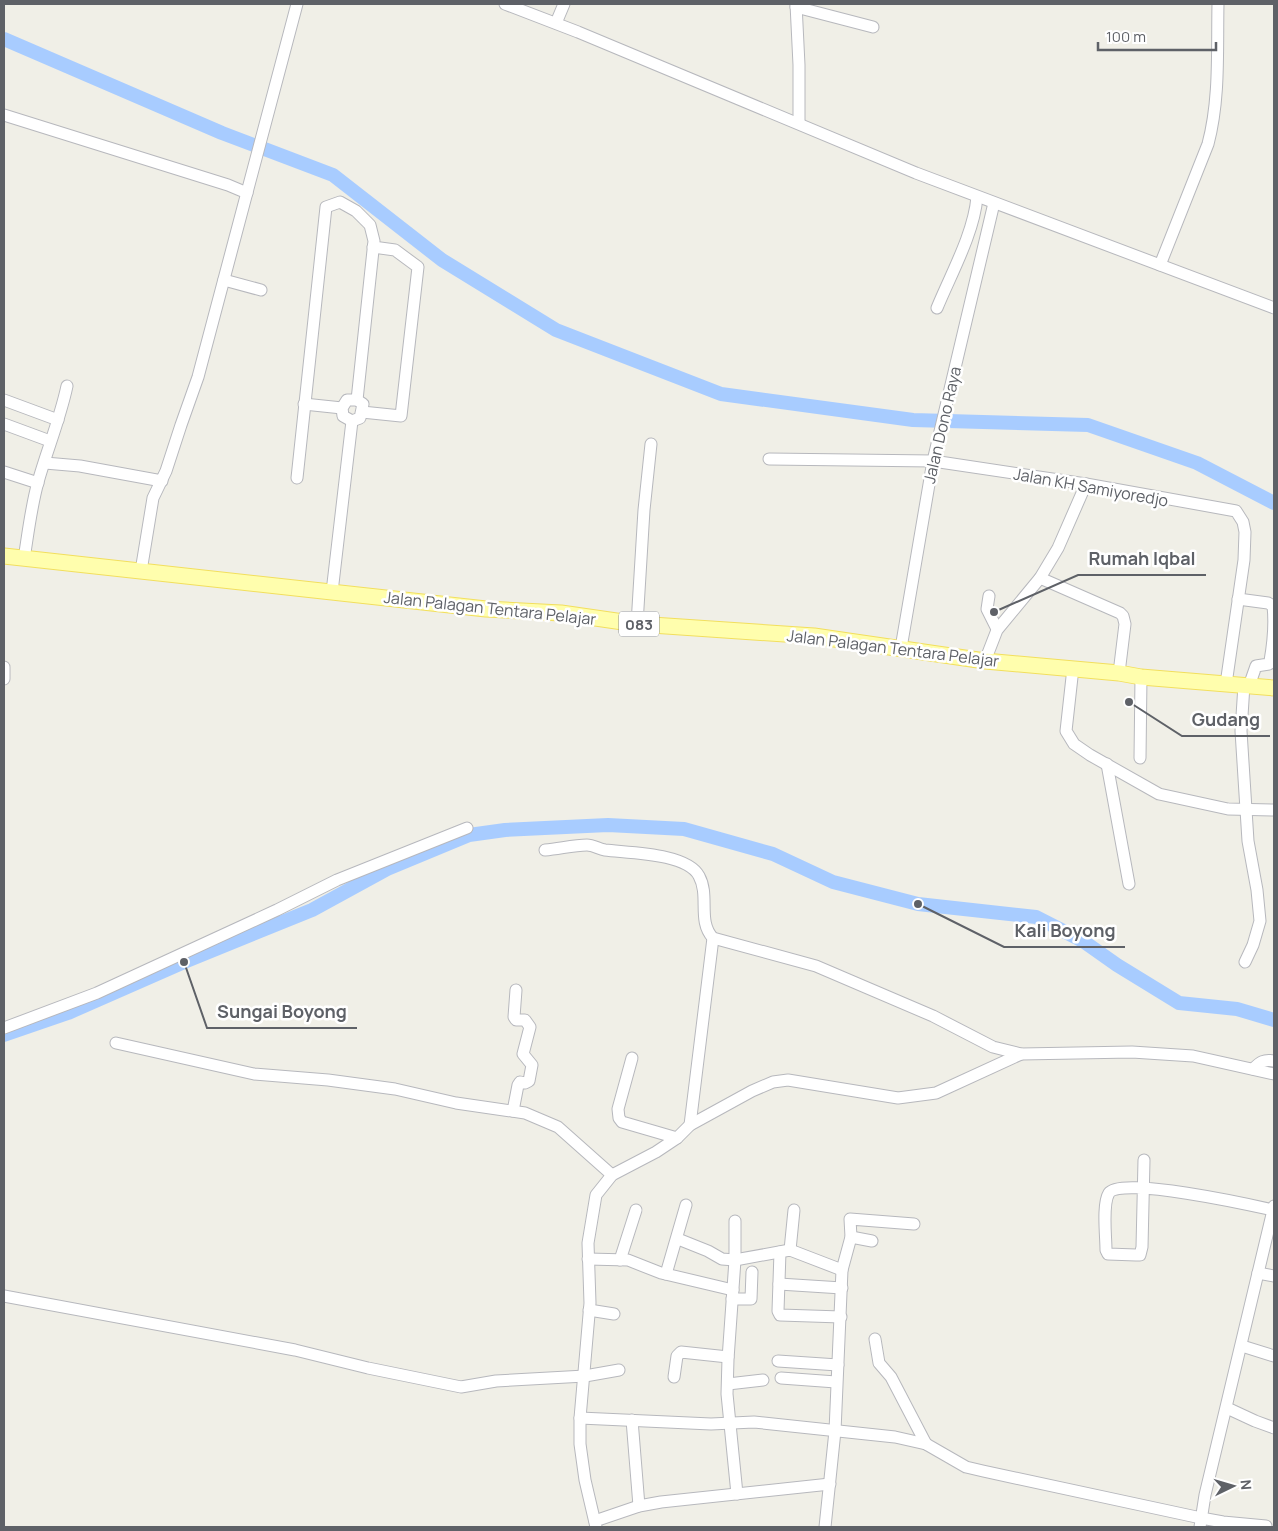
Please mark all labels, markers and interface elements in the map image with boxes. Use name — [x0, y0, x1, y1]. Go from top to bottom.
scale bar — [1098, 20, 1216, 52]
text: 100 m — [1106, 26, 1146, 47]
street label: Jalan Dono Raya — [918, 364, 966, 486]
street label: Jalan KH Samiyoredjo — [1012, 463, 1170, 511]
callout: Rumah Iqbal — [1078, 542, 1206, 575]
text: Rumah Iqbal — [1088, 546, 1196, 570]
street label: Jalan Palagan Tentara Pelajar — [383, 586, 598, 630]
road number: 083 — [619, 612, 659, 636]
street label: Jalan Palagan Tentara Pelajar — [786, 624, 1000, 672]
callout: Gudang — [1182, 703, 1270, 736]
text: Gudang — [1192, 707, 1260, 731]
callout: Kali Boyong — [1004, 914, 1125, 947]
text: Kali Boyong — [1014, 918, 1116, 942]
callout: Sungai Boyong — [207, 995, 357, 1028]
text: Sungai Boyong — [217, 999, 347, 1023]
north arrow — [1208, 1461, 1258, 1511]
text: N — [1237, 1479, 1256, 1491]

